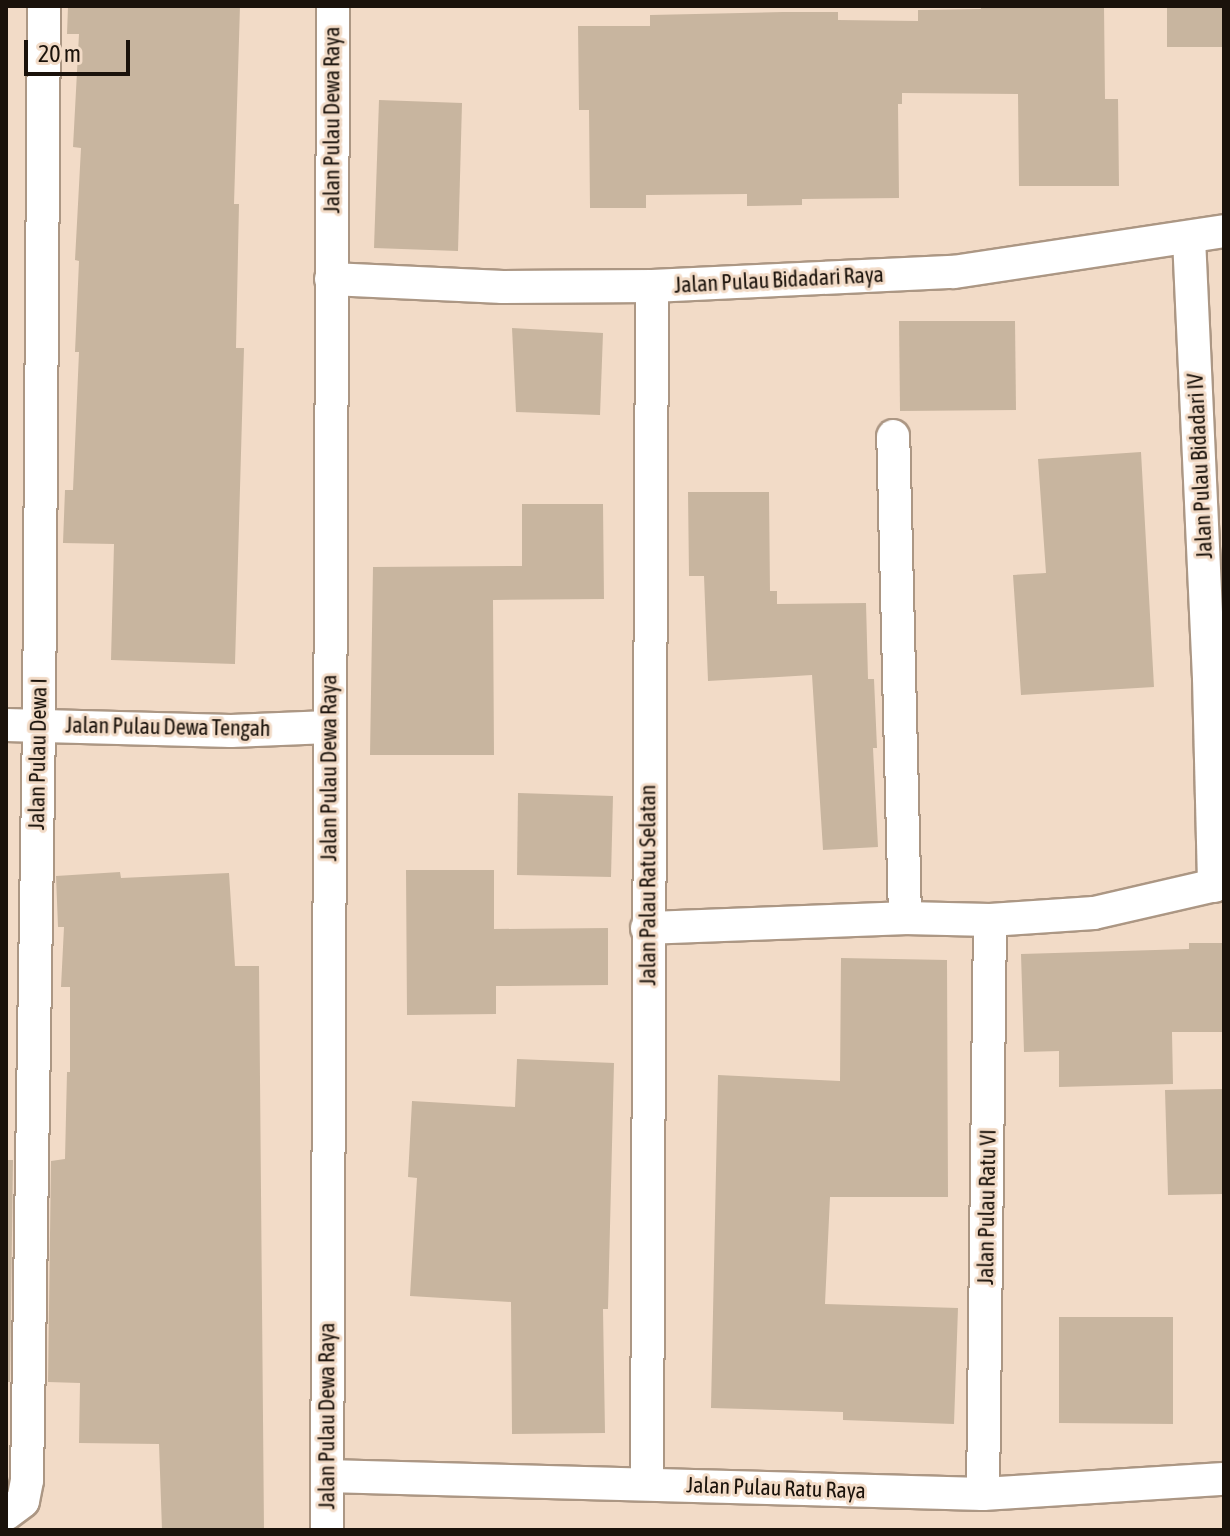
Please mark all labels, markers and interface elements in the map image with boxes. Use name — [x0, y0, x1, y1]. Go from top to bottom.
scale bar — [28, 24, 134, 74]
street label: Jalan Pulau Dewa Raya — [319, 27, 345, 213]
text: 20 m — [38, 40, 81, 67]
street label: Jalan Pulau Bidadari Raya — [674, 261, 884, 299]
street label: Jalan Pulau Bidadari IV — [1182, 372, 1218, 560]
street label: Jalan Pulau Dewa Raya — [316, 675, 342, 861]
street label: Jalan Pulau Dewa I — [23, 678, 53, 830]
street label: Jalan Pulau Dewa Tengah — [65, 712, 271, 742]
street label: Jalan Palau Ratu Selatan — [635, 784, 661, 986]
street label: Jalan Pulau Ratu VI — [972, 1129, 1002, 1285]
street label: Jalan Pulau Dewa Raya — [314, 1323, 340, 1509]
street label: Jalan Pulau Ratu Raya — [686, 1472, 866, 1504]

